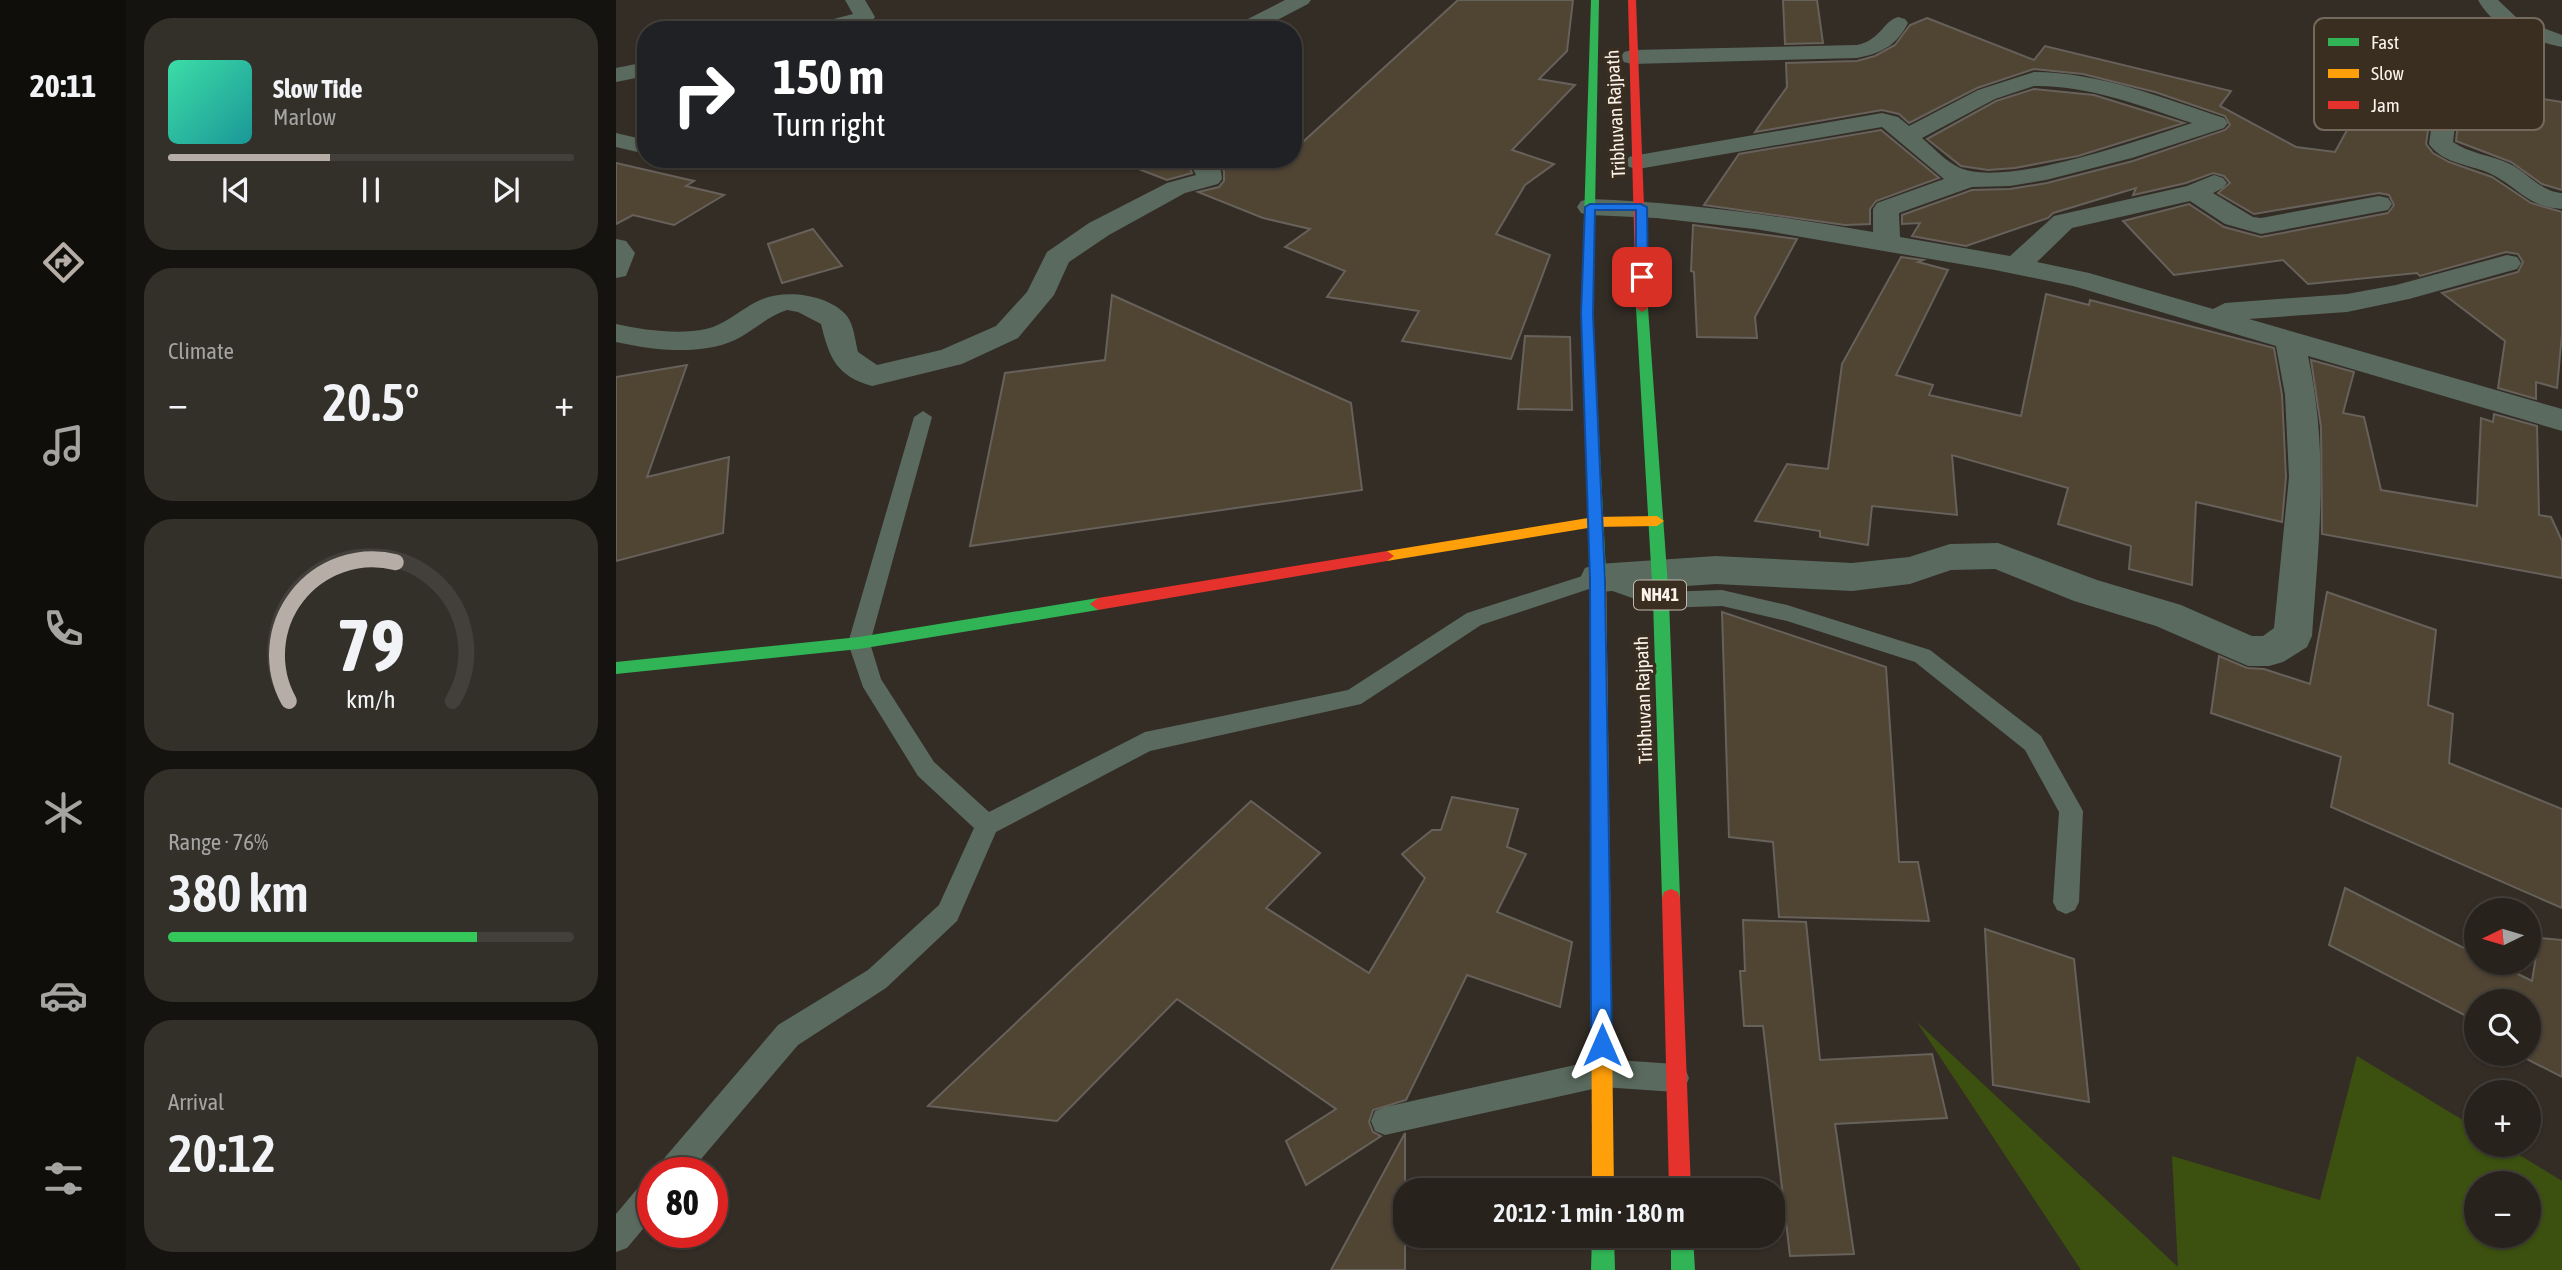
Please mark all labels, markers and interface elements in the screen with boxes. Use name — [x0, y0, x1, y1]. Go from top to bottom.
legend — [2314, 18, 2544, 130]
text: Fast — [2371, 31, 2399, 53]
text: 150 m — [773, 48, 884, 104]
icon: right — [658, 49, 749, 140]
street label: Tribhuvan Rajpath — [1601, 49, 1629, 179]
text: Slow — [2371, 62, 2405, 84]
text: 20:11 — [30, 67, 96, 104]
text: Slow Tide — [273, 74, 363, 104]
text: Jam — [2371, 94, 2400, 116]
text: Marlow — [273, 104, 336, 130]
text: Turn right — [773, 106, 886, 143]
icon: previous — [217, 171, 255, 209]
icon: pause — [352, 171, 390, 209]
icon: next — [487, 171, 525, 209]
icon: directions — [39, 238, 88, 287]
pin — [1612, 247, 1672, 307]
icon: arrive — [1623, 258, 1661, 296]
text: Climate — [168, 338, 234, 364]
text: 20.5° — [323, 372, 419, 432]
text: − — [168, 381, 188, 424]
text: + — [554, 381, 574, 424]
icon: music — [39, 421, 88, 470]
road number: NH41 — [1634, 580, 1686, 610]
text: 79 — [337, 603, 405, 686]
icon: phone — [39, 604, 88, 653]
street label: Tribhuvan Rajpath — [1630, 636, 1656, 764]
text: km/h — [346, 685, 396, 713]
icon: climate — [39, 788, 88, 837]
text: Range · 76% — [168, 829, 268, 855]
text: 380 km — [168, 863, 309, 923]
north arrow — [2464, 898, 2541, 975]
map controls — [2464, 898, 2541, 1248]
icon: car — [39, 971, 88, 1020]
button: search — [2464, 989, 2541, 1066]
position arrow — [1565, 1008, 1639, 1082]
button: + — [2464, 1080, 2541, 1157]
text: Arrival — [168, 1089, 224, 1115]
text: 20:12 — [168, 1123, 276, 1183]
icon: filters — [39, 1154, 88, 1203]
speed limit sign: 80 — [637, 1157, 728, 1248]
button: − — [2464, 1171, 2541, 1248]
text: 20:12 · 1 min · 180 m — [1493, 1198, 1685, 1228]

